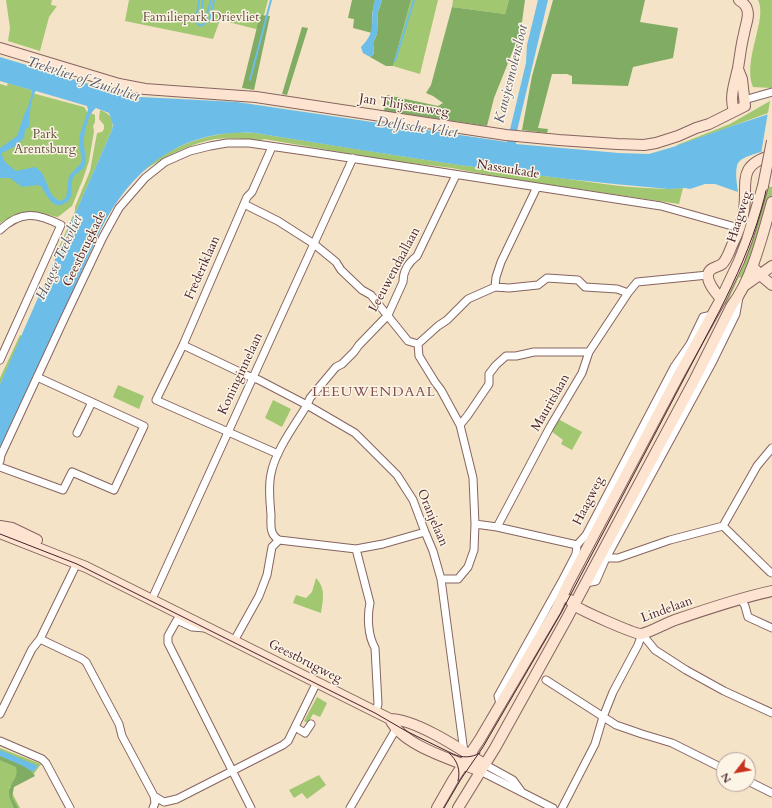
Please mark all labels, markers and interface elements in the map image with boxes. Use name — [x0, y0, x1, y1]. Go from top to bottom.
park label: Familiepark Drievliet — [143, 10, 259, 26]
water label: Kansjesmolensloot — [492, 23, 532, 125]
water label: Trekvliet of Zuidvliet — [25, 54, 141, 106]
street label: Jan Thijssenweg — [358, 91, 450, 121]
water label: Delftsche Vliet — [376, 114, 458, 142]
park label: Park Arentsburg — [14, 127, 76, 158]
street label: Nassaukade — [475, 157, 541, 183]
street label: Haagweg — [724, 189, 756, 245]
street label: Geestbrugkade — [60, 209, 110, 289]
water label: Haagse Trekvliet — [33, 213, 87, 303]
street label: Leeuwendaallaan — [366, 225, 424, 315]
street label: Frederiklaan — [182, 234, 224, 302]
street label: Koninginnelaan — [215, 331, 267, 417]
street label: Mauritslaan — [528, 371, 574, 435]
district label: LEEUWENDAAL — [312, 385, 436, 401]
street label: Haagweg — [570, 474, 608, 528]
street label: Oranjelaan — [413, 487, 451, 549]
street label: Lindelaan — [639, 593, 695, 627]
street label: Geestbrugweg — [266, 637, 344, 687]
north arrow — [716, 752, 756, 792]
text: N — [717, 770, 735, 786]

